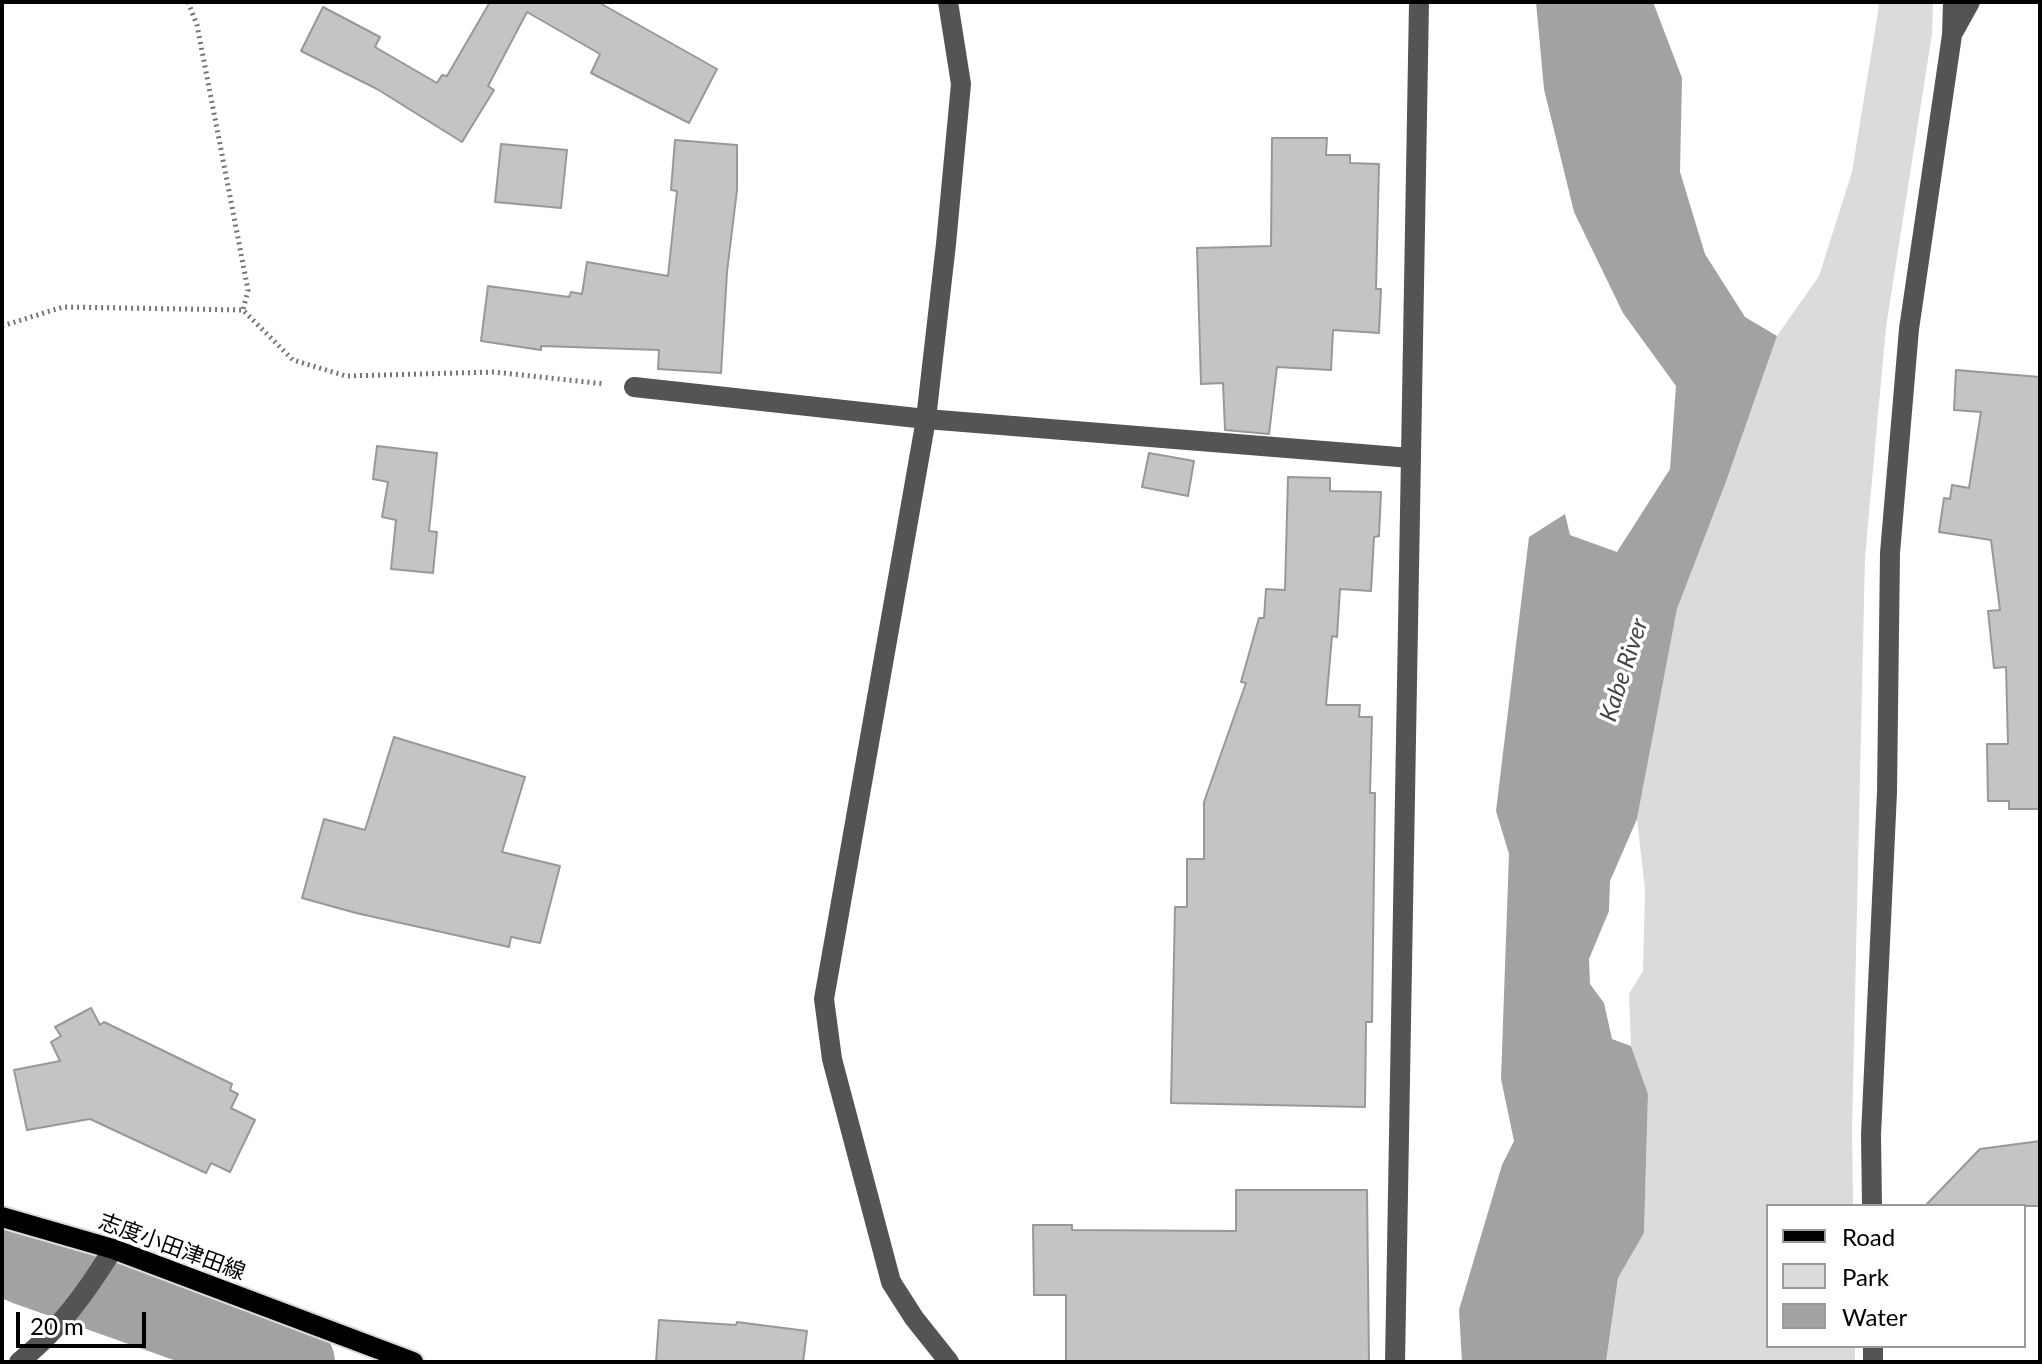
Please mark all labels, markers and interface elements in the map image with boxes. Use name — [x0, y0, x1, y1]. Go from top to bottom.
water label: Kabe River — [1594, 615, 1654, 725]
legend — [1766, 1204, 2026, 1348]
street label: 志度小田津田線 — [95, 1208, 249, 1286]
text: Road — [1842, 1222, 1895, 1251]
text: Park — [1842, 1262, 1889, 1291]
scale bar — [20, 1296, 150, 1346]
text: Water — [1842, 1302, 1907, 1331]
text: 20 m — [30, 1311, 84, 1340]

